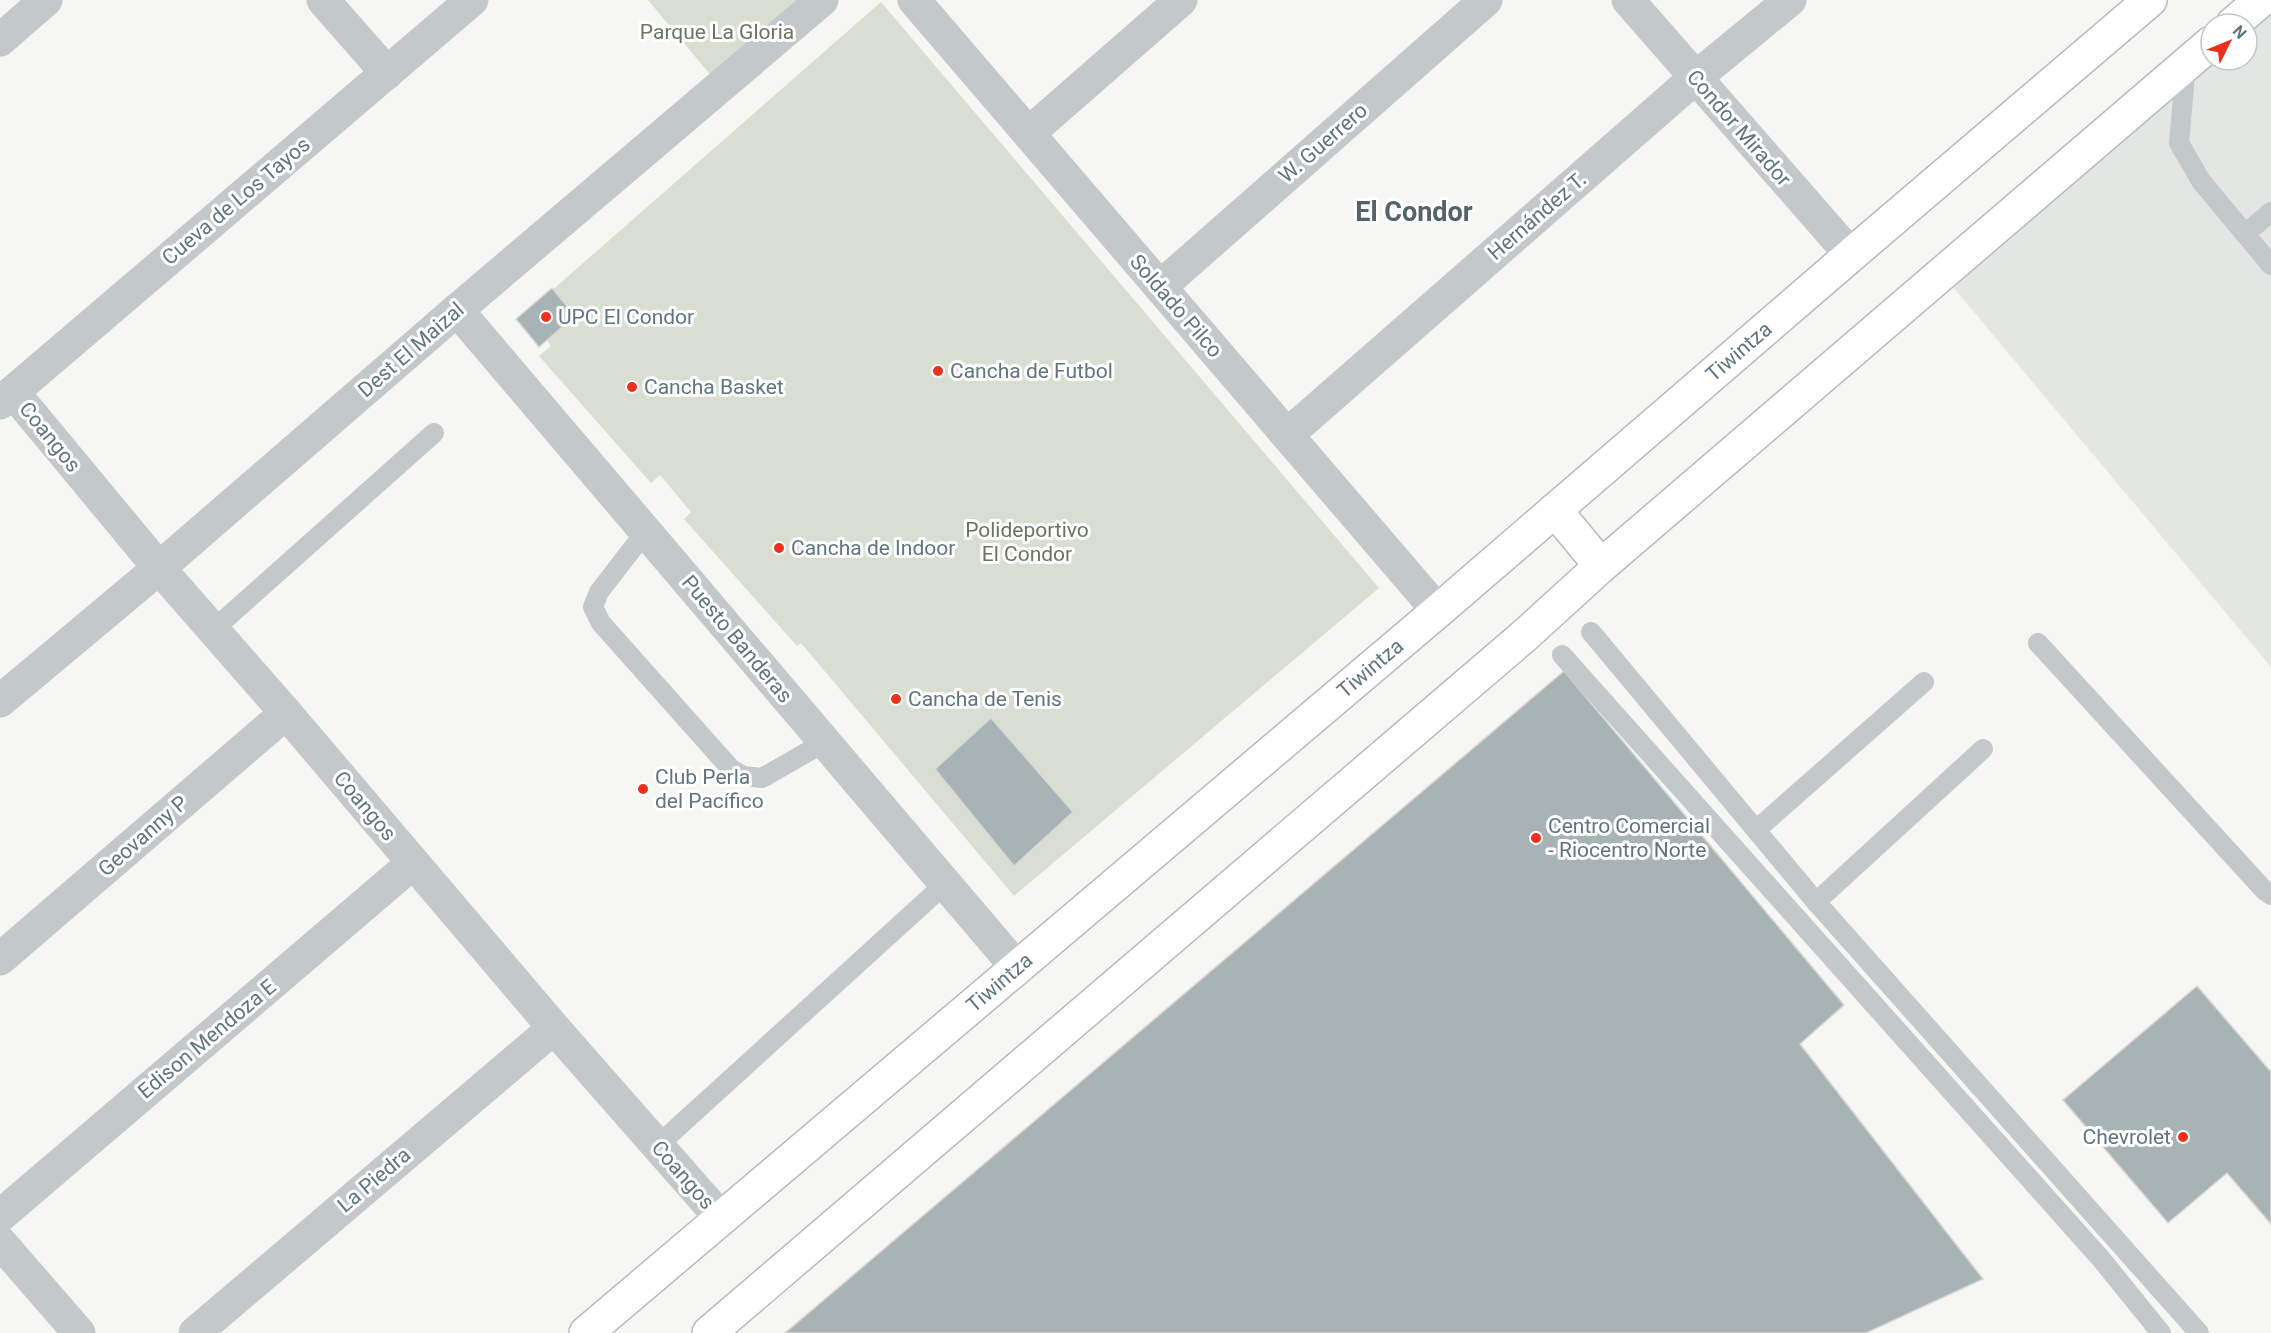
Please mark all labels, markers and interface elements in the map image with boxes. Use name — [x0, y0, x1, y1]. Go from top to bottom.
north arrow — [2199, 12, 2259, 72]
park label: Parque La Gloria — [640, 20, 794, 44]
text: N — [2229, 22, 2250, 43]
street label: Condor Mirador — [1682, 65, 1796, 191]
street label: W. Guerrero — [1274, 98, 1372, 188]
street label: Cueva de Los Tayos — [157, 132, 315, 270]
street label: Hernández T. — [1483, 167, 1591, 265]
district label: El Condor — [1355, 196, 1473, 228]
street label: Soldado Pilco — [1125, 250, 1227, 362]
street label: Dest El Maizal — [353, 298, 469, 402]
place label: UPC El Condor — [558, 305, 694, 329]
marker: UPC El Condor — [539, 310, 553, 324]
street label: Tiwintza — [1701, 317, 1777, 386]
place label: Cancha de Futbol — [950, 359, 1113, 383]
marker: Cancha de Futbol — [931, 364, 945, 378]
place label: Cancha Basket — [644, 375, 784, 399]
marker: Cancha Basket — [625, 380, 639, 394]
street label: Coangos — [14, 397, 86, 477]
park label: Polideportivo El Condor — [965, 518, 1089, 566]
place label: Cancha de Indoor — [791, 536, 955, 560]
marker: Cancha de Indoor — [772, 541, 786, 555]
street label: Puesto Banderas — [677, 570, 797, 708]
street label: Tiwintza — [1332, 634, 1408, 703]
place label: Cancha de Tenis — [908, 687, 1062, 711]
marker: Cancha de Tenis — [889, 692, 903, 706]
place label: Club Perla del Pacífico — [655, 765, 764, 813]
street label: Coangos — [329, 766, 401, 846]
marker: Club Perla del Pacífico — [636, 782, 650, 796]
street label: Geovanny P — [94, 791, 192, 881]
place label: Centro Comercial - Riocentro Norte — [1548, 814, 1710, 862]
marker: Centro Comercial - Riocentro Norte — [1529, 831, 1543, 845]
street label: Tiwintza — [962, 948, 1037, 1017]
street label: Edison Mendoza E — [133, 974, 281, 1103]
place label: Chevrolet — [2083, 1125, 2171, 1149]
marker: Chevrolet — [2176, 1130, 2190, 1144]
street label: Coangos — [647, 1136, 719, 1214]
street label: La Piedra — [333, 1143, 415, 1217]

